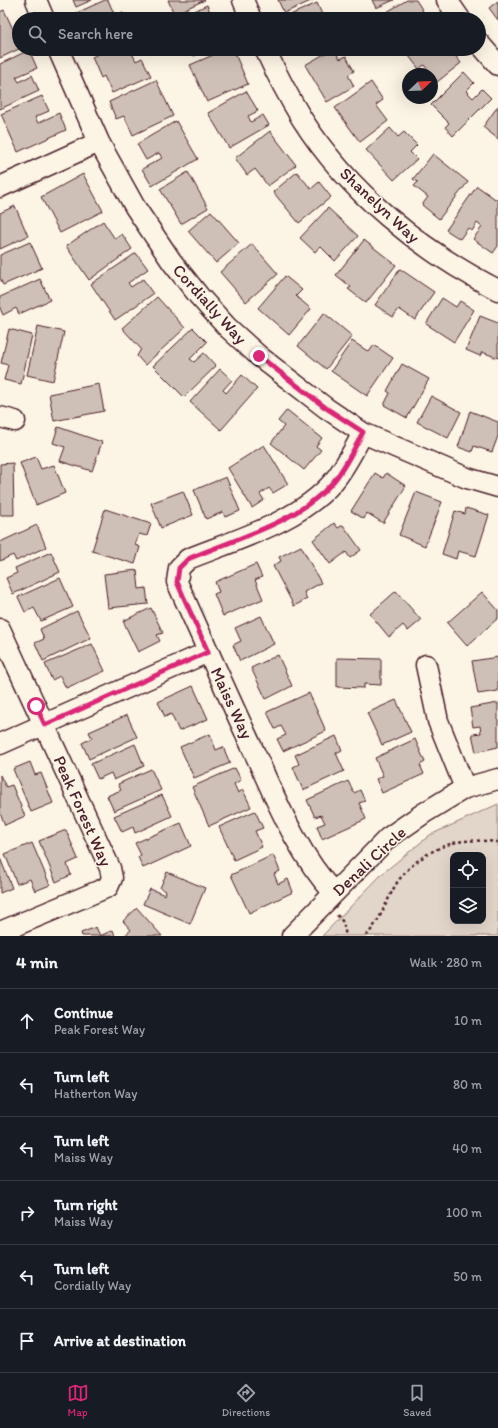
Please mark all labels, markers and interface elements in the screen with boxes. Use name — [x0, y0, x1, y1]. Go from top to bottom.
search box — [12, 12, 486, 56]
icon: search — [26, 23, 48, 45]
text: Search here — [58, 25, 133, 43]
north arrow — [402, 68, 438, 104]
street label: Shanelyn Way — [336, 163, 424, 247]
street label: Cordially Way — [169, 260, 251, 348]
route end — [250, 347, 268, 365]
street label: Maiss Way — [207, 664, 257, 742]
route start — [27, 697, 45, 715]
street label: Peak Forest Way — [50, 753, 116, 869]
street label: Denali Circle — [328, 822, 410, 900]
map controls — [450, 852, 486, 924]
button: locate — [450, 852, 486, 888]
button: layers — [450, 888, 486, 924]
text: 4 min — [16, 952, 58, 972]
text: Walk · 280 m — [409, 955, 482, 970]
text: Continue — [54, 1004, 113, 1022]
icon: ahead — [16, 1010, 38, 1032]
text: 10 m — [454, 1013, 482, 1028]
text: Peak Forest Way — [54, 1022, 145, 1037]
text: Turn left — [54, 1068, 109, 1086]
icon: left — [16, 1074, 38, 1096]
text: 80 m — [453, 1077, 482, 1092]
text: Hatherton Way — [54, 1086, 138, 1101]
text: Turn left — [54, 1132, 109, 1150]
icon: left — [16, 1138, 38, 1160]
text: 40 m — [452, 1141, 482, 1156]
text: Maiss Way — [54, 1150, 113, 1165]
text: Turn right — [54, 1196, 118, 1214]
icon: right — [16, 1202, 38, 1224]
text: 100 m — [446, 1205, 482, 1220]
text: Maiss Way — [54, 1214, 113, 1229]
text: Turn left — [54, 1260, 109, 1278]
icon: left — [16, 1266, 38, 1288]
text: 50 m — [453, 1269, 482, 1284]
text: Cordially Way — [54, 1278, 131, 1293]
icon: arrive — [16, 1330, 38, 1352]
text: Arrive at destination — [54, 1332, 186, 1350]
tab: Map — [67, 1382, 89, 1419]
tab: Directions — [222, 1382, 270, 1419]
tab: Saved — [403, 1382, 431, 1419]

